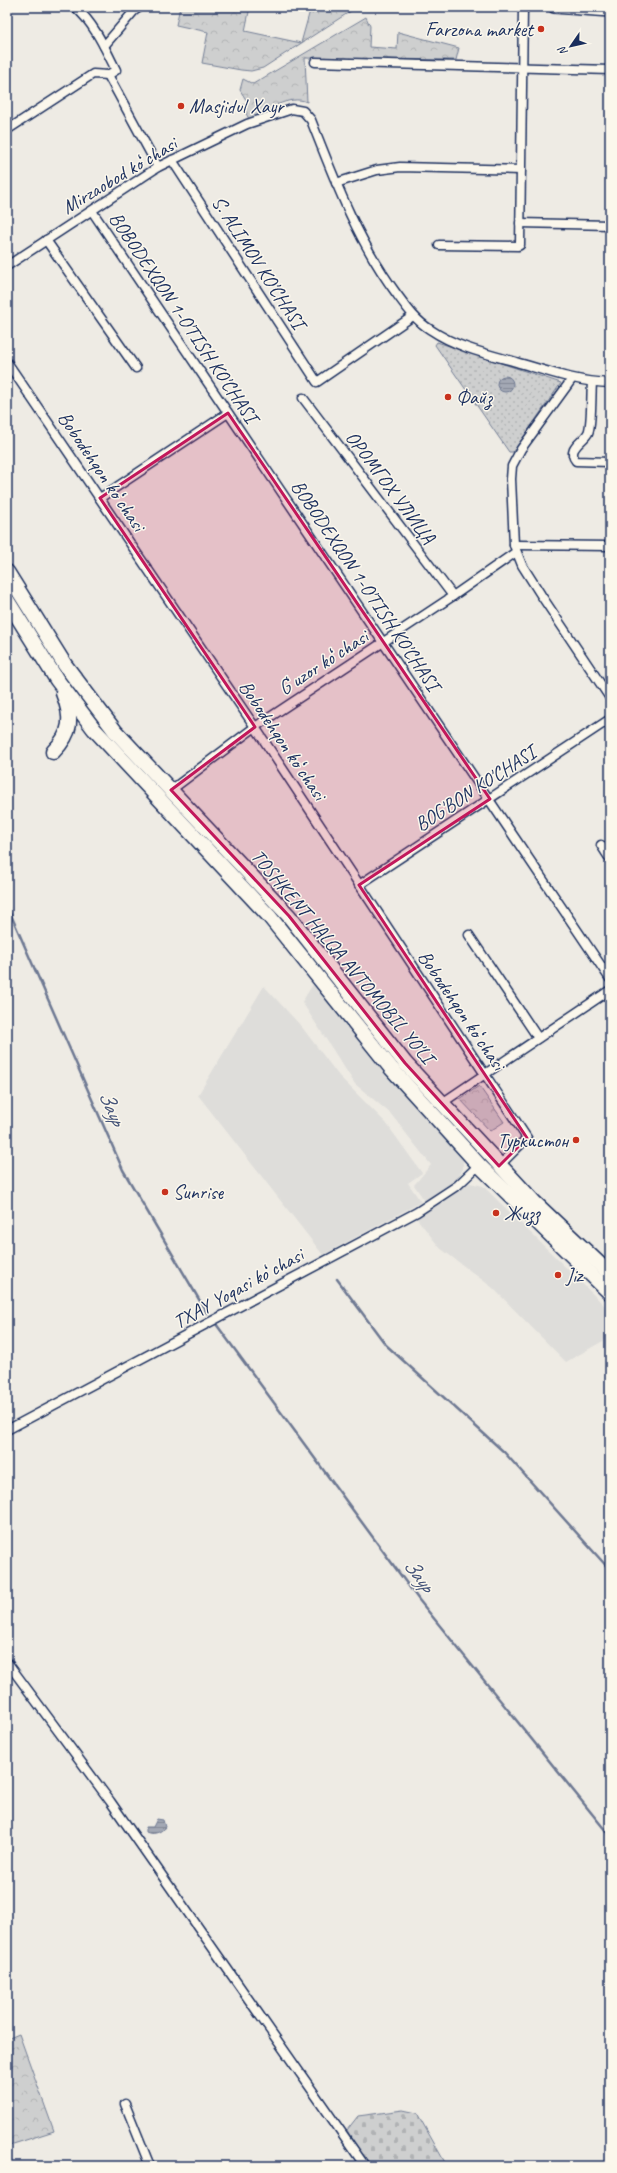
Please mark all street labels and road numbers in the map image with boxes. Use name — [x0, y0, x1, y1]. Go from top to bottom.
street label: Mirzaobod koʻchasi — [57, 130, 183, 220]
street label: S. ALIMOV KO'CHASI — [206, 191, 313, 337]
street label: BOBODEXQON 1-O'TISH KO'CHASI — [104, 207, 266, 431]
street label: Bobodehqon koʻchasi — [52, 407, 152, 538]
street label: ОРОМГОХ УЛИЦА — [340, 426, 442, 549]
street label: BOBODEXQON 1-O'TISH KO'CHASI — [286, 475, 448, 699]
street label: Gʻuzor koʻchasi — [274, 623, 375, 701]
street label: Bobodehqon koʻchasi — [233, 676, 333, 807]
street label: BOG'BON KO'CHASI — [410, 738, 544, 837]
street label: TOSHKENT HALQA AVTOMOBIL YO'LI — [246, 844, 443, 1072]
street label: Bobodehqon koʻchasi — [412, 946, 512, 1077]
street label: TXAY Yoqasi koʻchasi — [169, 1241, 310, 1334]

